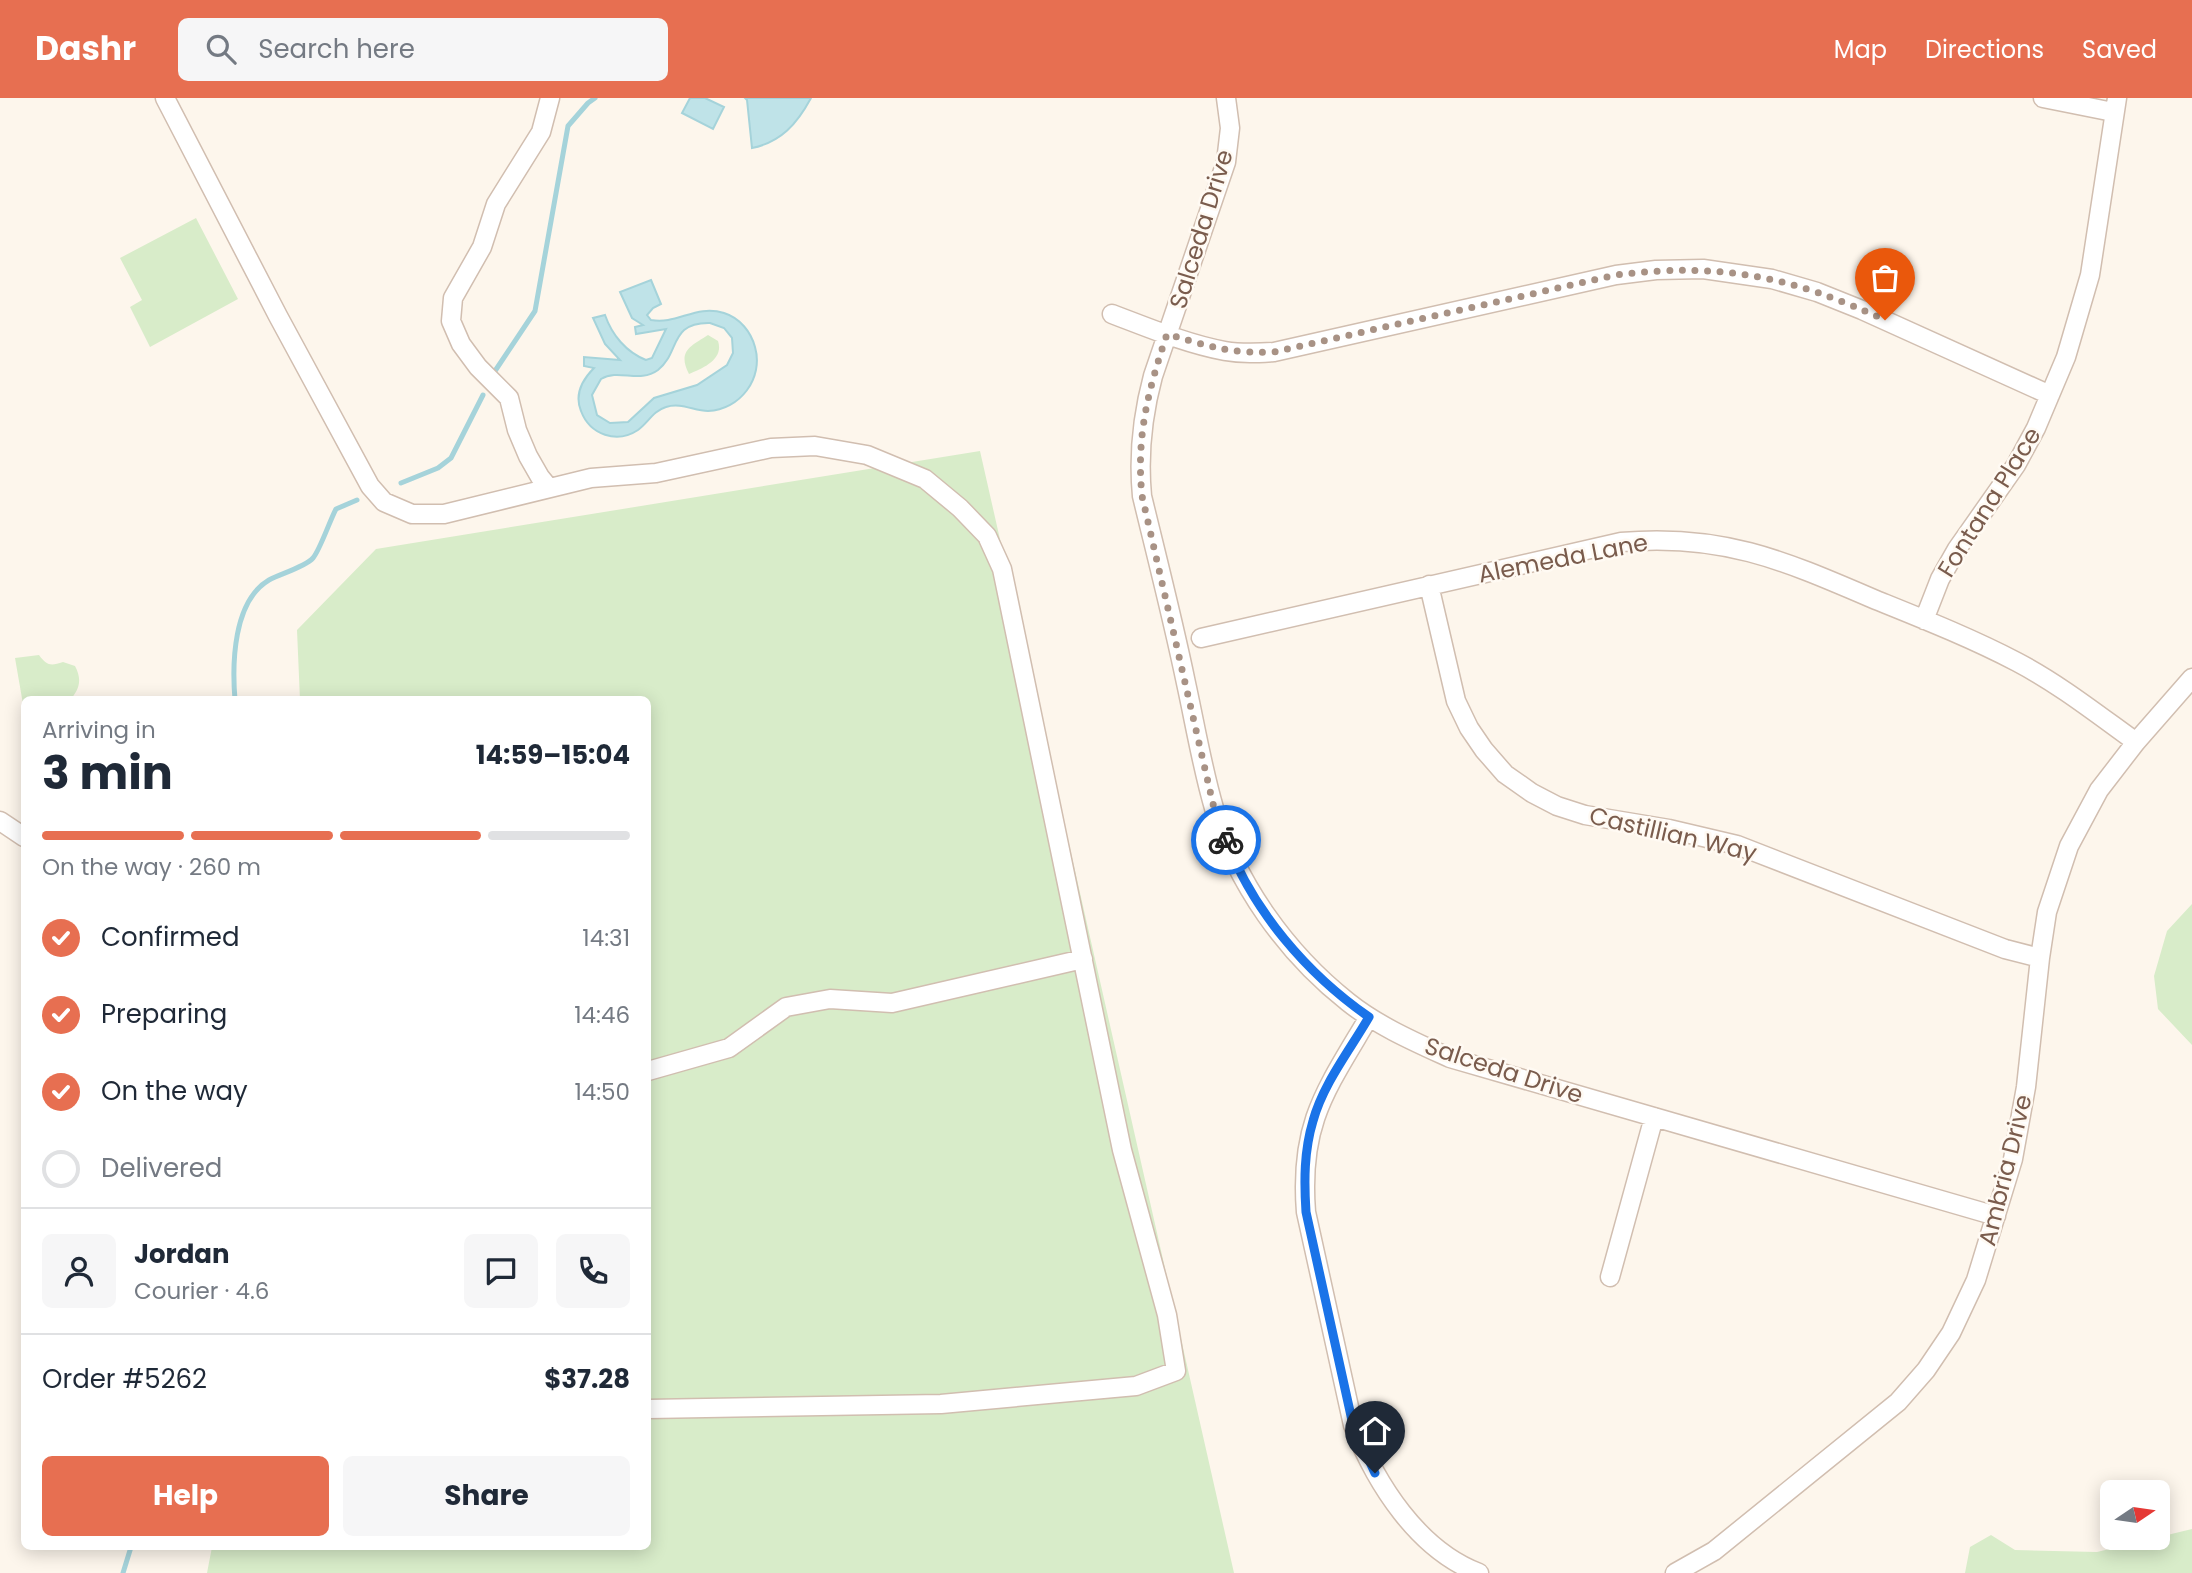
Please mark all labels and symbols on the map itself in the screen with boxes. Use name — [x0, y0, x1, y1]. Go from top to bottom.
street label: Salceda Drive — [1161, 145, 1241, 313]
pin — [1855, 248, 1915, 320]
street label: Fontana Place — [1930, 421, 2048, 583]
street label: Alemeda Lane — [1475, 525, 1651, 591]
street label: Castillian Way — [1586, 799, 1760, 869]
courier — [1191, 805, 1261, 875]
street label: Salceda Drive — [1421, 1029, 1587, 1111]
street label: Ambria Drive — [1970, 1091, 2040, 1249]
pin — [1345, 1401, 1405, 1473]
north arrow — [2100, 1480, 2170, 1550]

